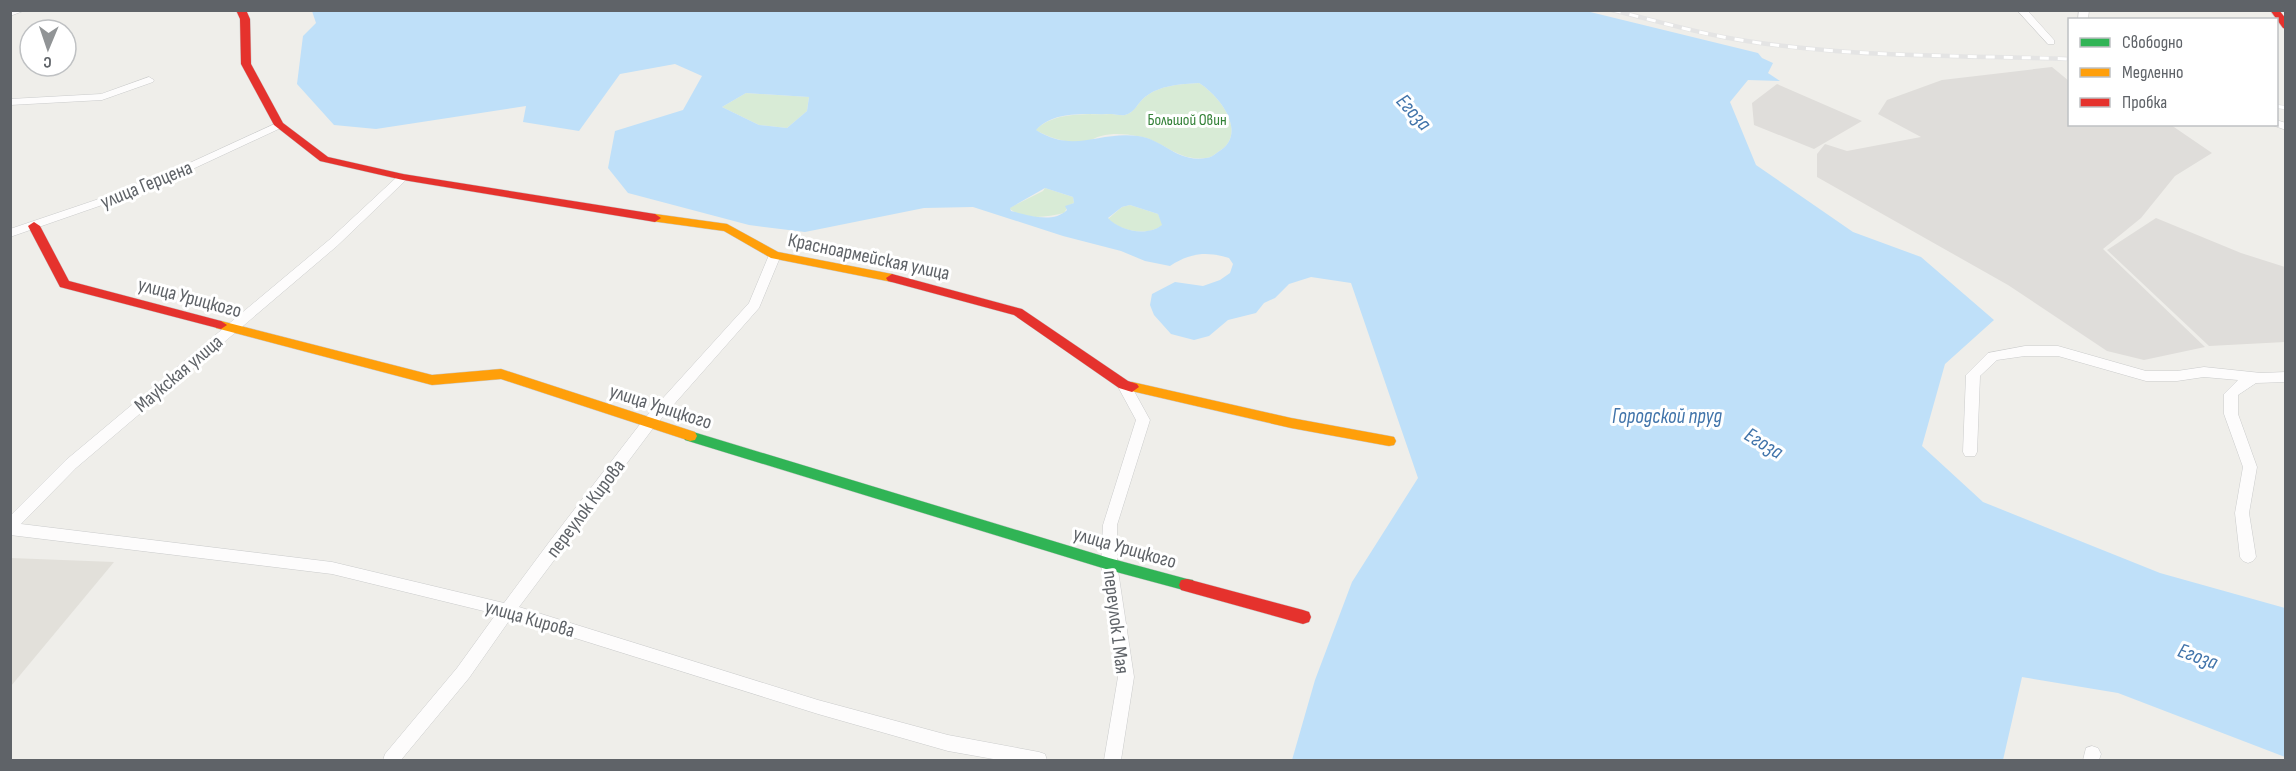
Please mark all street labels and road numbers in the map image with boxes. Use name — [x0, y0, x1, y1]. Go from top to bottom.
street label: улица Герцена — [97, 156, 196, 214]
street label: Красноармейская улица — [786, 228, 952, 286]
street label: улица Урицкого — [135, 273, 244, 323]
street label: Маукская улица — [130, 330, 228, 418]
street label: улица Урицкого — [606, 379, 715, 435]
street label: переулок Кирова — [541, 455, 630, 562]
street label: улица Урицкого — [1070, 522, 1179, 574]
street label: переулок 1 Мая — [1098, 569, 1134, 675]
street label: улица Кирова — [482, 595, 577, 643]

